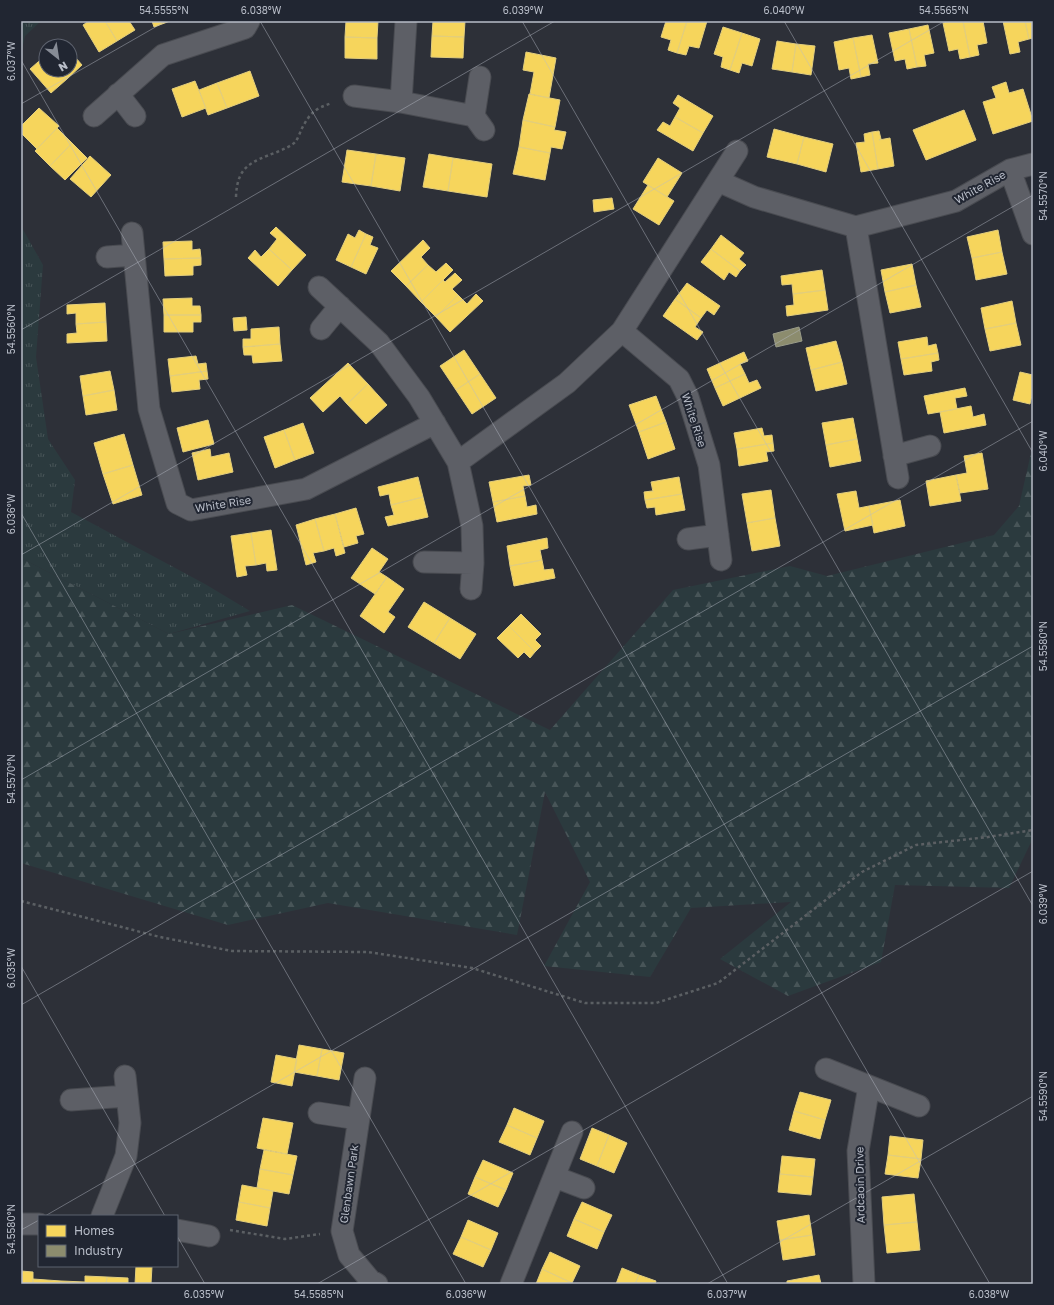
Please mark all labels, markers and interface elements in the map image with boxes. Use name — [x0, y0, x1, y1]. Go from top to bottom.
text: 54.5555°N — [139, 4, 189, 16]
text: 6.038°W — [241, 4, 282, 16]
text: 6.039°W — [503, 4, 544, 16]
text: 6.040°W — [763, 4, 805, 16]
text: 54.5565°N — [919, 4, 969, 16]
north arrow — [38, 38, 78, 78]
text: 6.037°W — [5, 41, 17, 81]
text: N — [56, 59, 70, 75]
street label: White Rise — [952, 167, 1008, 206]
text: 54.5570°N — [1037, 171, 1049, 221]
text: 54.5560°N — [5, 304, 17, 354]
street label: White Rise — [680, 391, 709, 449]
text: 6.040°W — [1037, 430, 1049, 472]
text: 6.036°W — [5, 493, 17, 534]
street label: White Rise — [194, 493, 252, 514]
text: 54.5580°N — [1037, 621, 1049, 671]
text: 54.5570°N — [5, 754, 17, 804]
text: 6.039°W — [1037, 883, 1049, 924]
text: 6.035°W — [5, 947, 17, 988]
text: 54.5590°N — [1037, 1071, 1049, 1121]
street label: Glenbawn Park — [337, 1144, 360, 1224]
street label: Ardcaoin Drive — [852, 1146, 867, 1224]
text: 54.5580°N — [5, 1204, 17, 1254]
legend — [38, 1215, 178, 1267]
text: Homes — [74, 1223, 114, 1238]
text: Industry — [74, 1243, 123, 1258]
text: 6.035°W — [184, 1288, 225, 1300]
text: 54.5585°N — [294, 1288, 344, 1300]
text: 6.036°W — [446, 1288, 487, 1300]
text: 6.037°W — [707, 1288, 747, 1300]
text: 6.038°W — [969, 1288, 1010, 1300]

